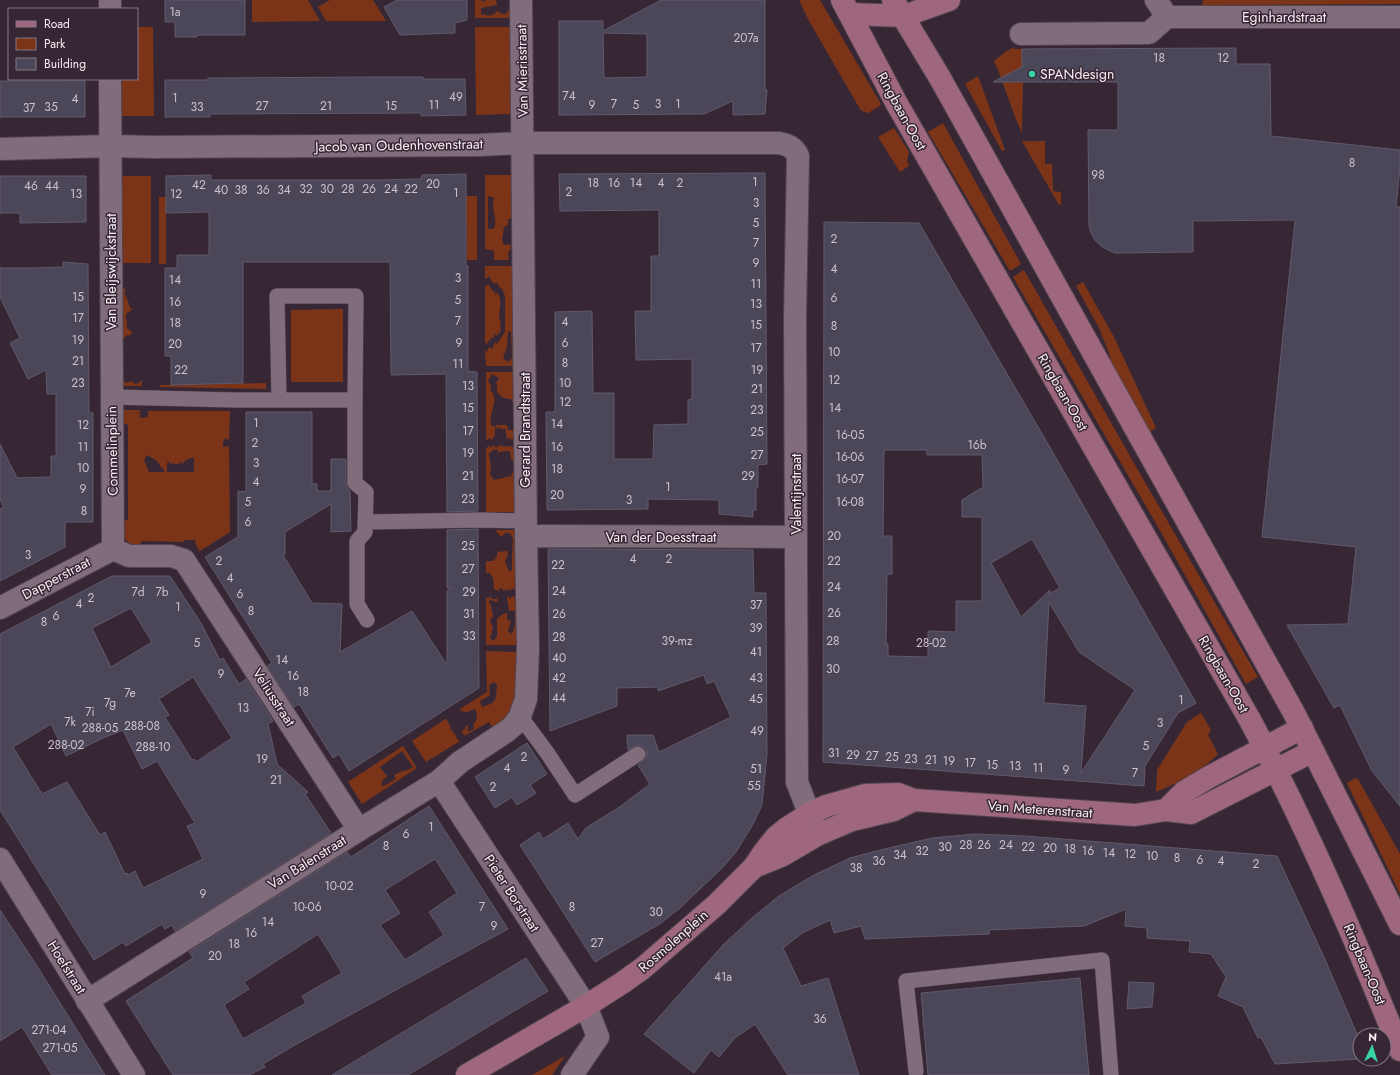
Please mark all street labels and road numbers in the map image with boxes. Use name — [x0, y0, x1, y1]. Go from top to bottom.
street label: Eginhardstraat — [1242, 7, 1327, 27]
street label: Van Mierisstraat — [511, 24, 533, 118]
street label: Ringbaan-Oost — [872, 68, 932, 154]
street label: Jacob van Oudenhovenstraat — [313, 134, 484, 156]
street label: Van Bleijswijckstraat — [101, 213, 121, 331]
street label: Ringbaan-Oost — [1033, 350, 1094, 435]
street label: Gerard Brandtstraat — [515, 372, 535, 488]
street label: Commelinplein — [101, 406, 123, 496]
street label: Valentijnstraat — [786, 453, 806, 534]
street label: Van der Doesstraat — [606, 527, 717, 547]
street label: Dapperstraat — [18, 551, 94, 604]
street label: Ringbaan-Oost — [1194, 632, 1255, 717]
street label: Veliusstraat — [248, 664, 301, 731]
street label: Van Meterenstraat — [987, 795, 1094, 823]
street label: Van Balenstraat — [264, 830, 351, 894]
street label: Pieter Borstraat — [479, 850, 545, 936]
street label: Rosmolenplein — [634, 905, 712, 977]
street label: Ringbaan-Oost — [1339, 920, 1391, 1008]
street label: Hoefstraat — [43, 936, 92, 998]

